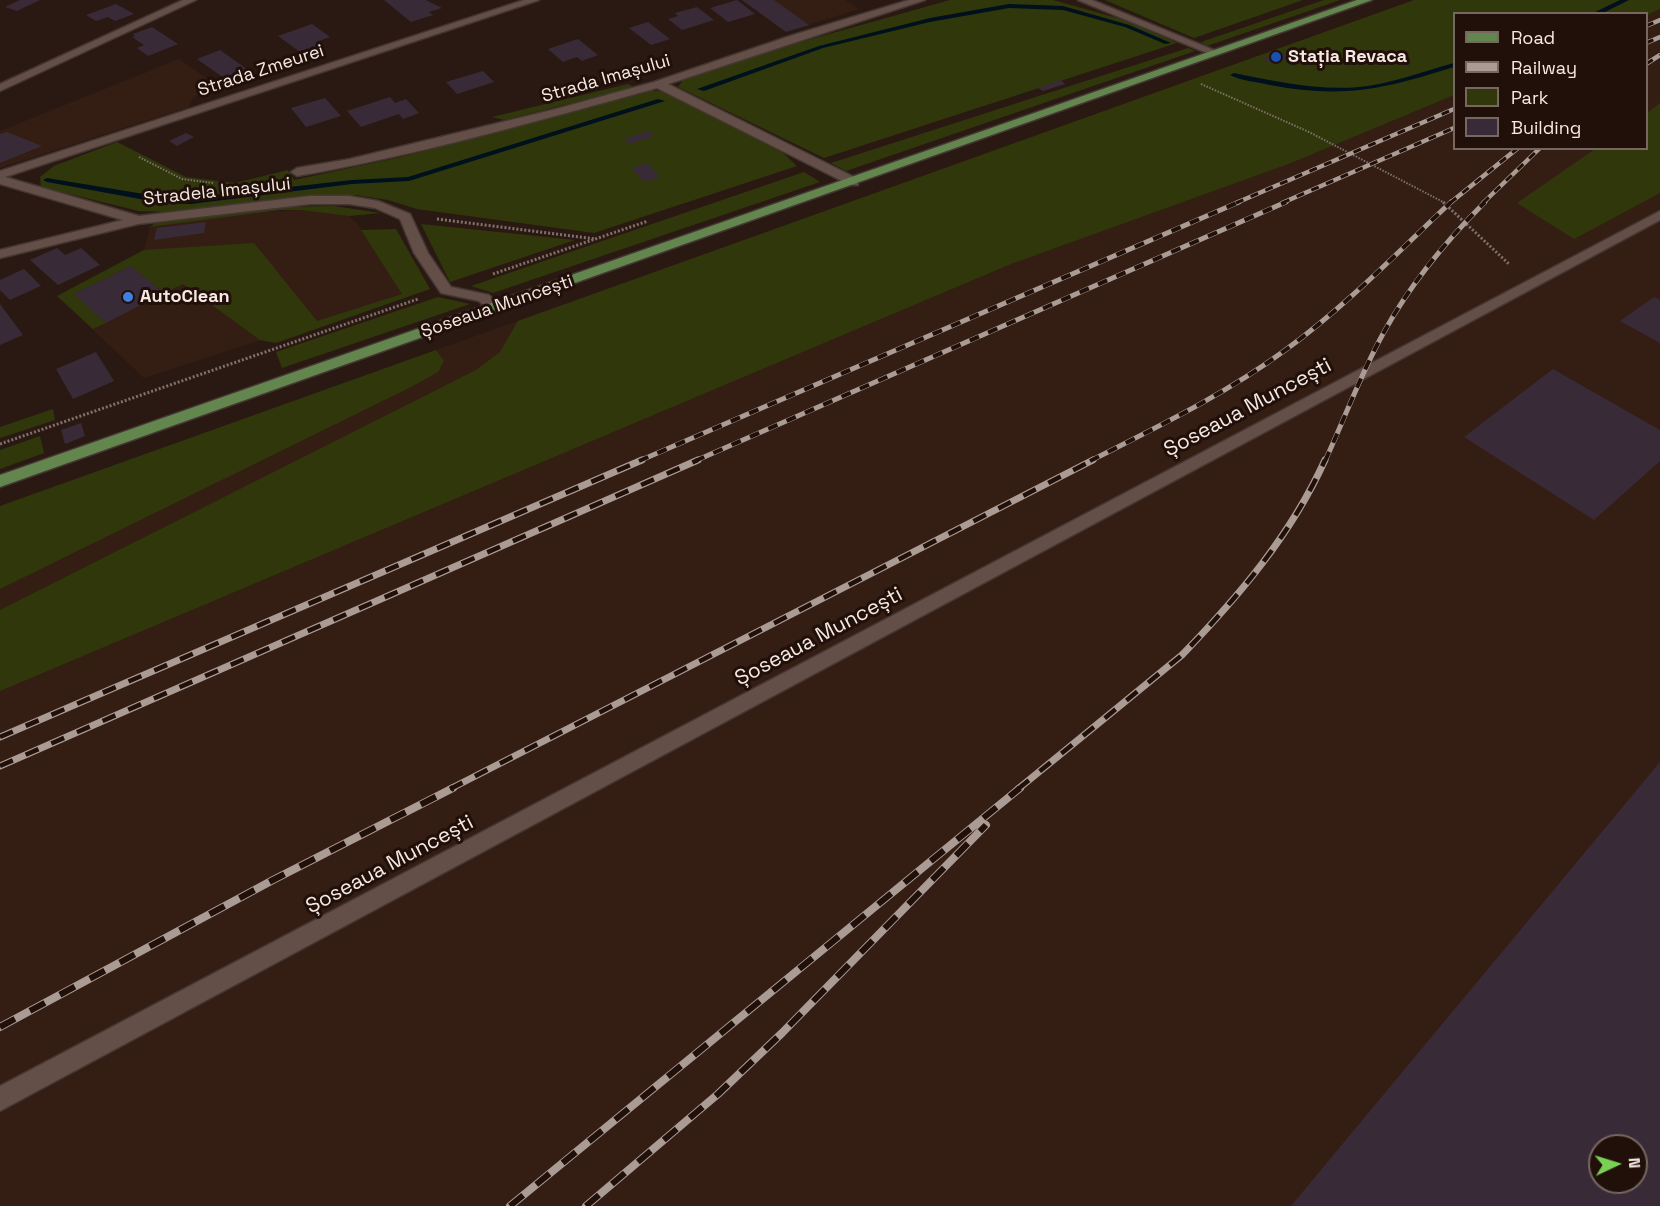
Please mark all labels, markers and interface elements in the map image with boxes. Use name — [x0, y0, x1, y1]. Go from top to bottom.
legend — [1453, 12, 1648, 150]
text: Road — [1511, 26, 1555, 49]
street label: Strada Zmeurei — [195, 40, 327, 102]
place label: Stația Revaca — [1288, 46, 1407, 68]
street label: Strada Imașului — [539, 50, 673, 108]
marker: Stația Revaca — [1269, 50, 1283, 64]
text: Railway — [1511, 56, 1577, 79]
text: Park — [1511, 86, 1548, 109]
text: Building — [1511, 116, 1581, 139]
street label: Stradela Imașului — [142, 174, 292, 210]
street label: Șoseaua Muncești — [418, 271, 576, 343]
place label: AutoClean — [140, 286, 230, 308]
marker: AutoClean — [121, 290, 135, 304]
street label: Șoseaua Muncești — [1160, 353, 1336, 463]
street label: Șoseaua Muncești — [731, 582, 907, 692]
street label: Șoseaua Muncești — [302, 810, 478, 920]
north arrow — [1588, 1134, 1648, 1194]
text: N — [1624, 1157, 1645, 1169]

